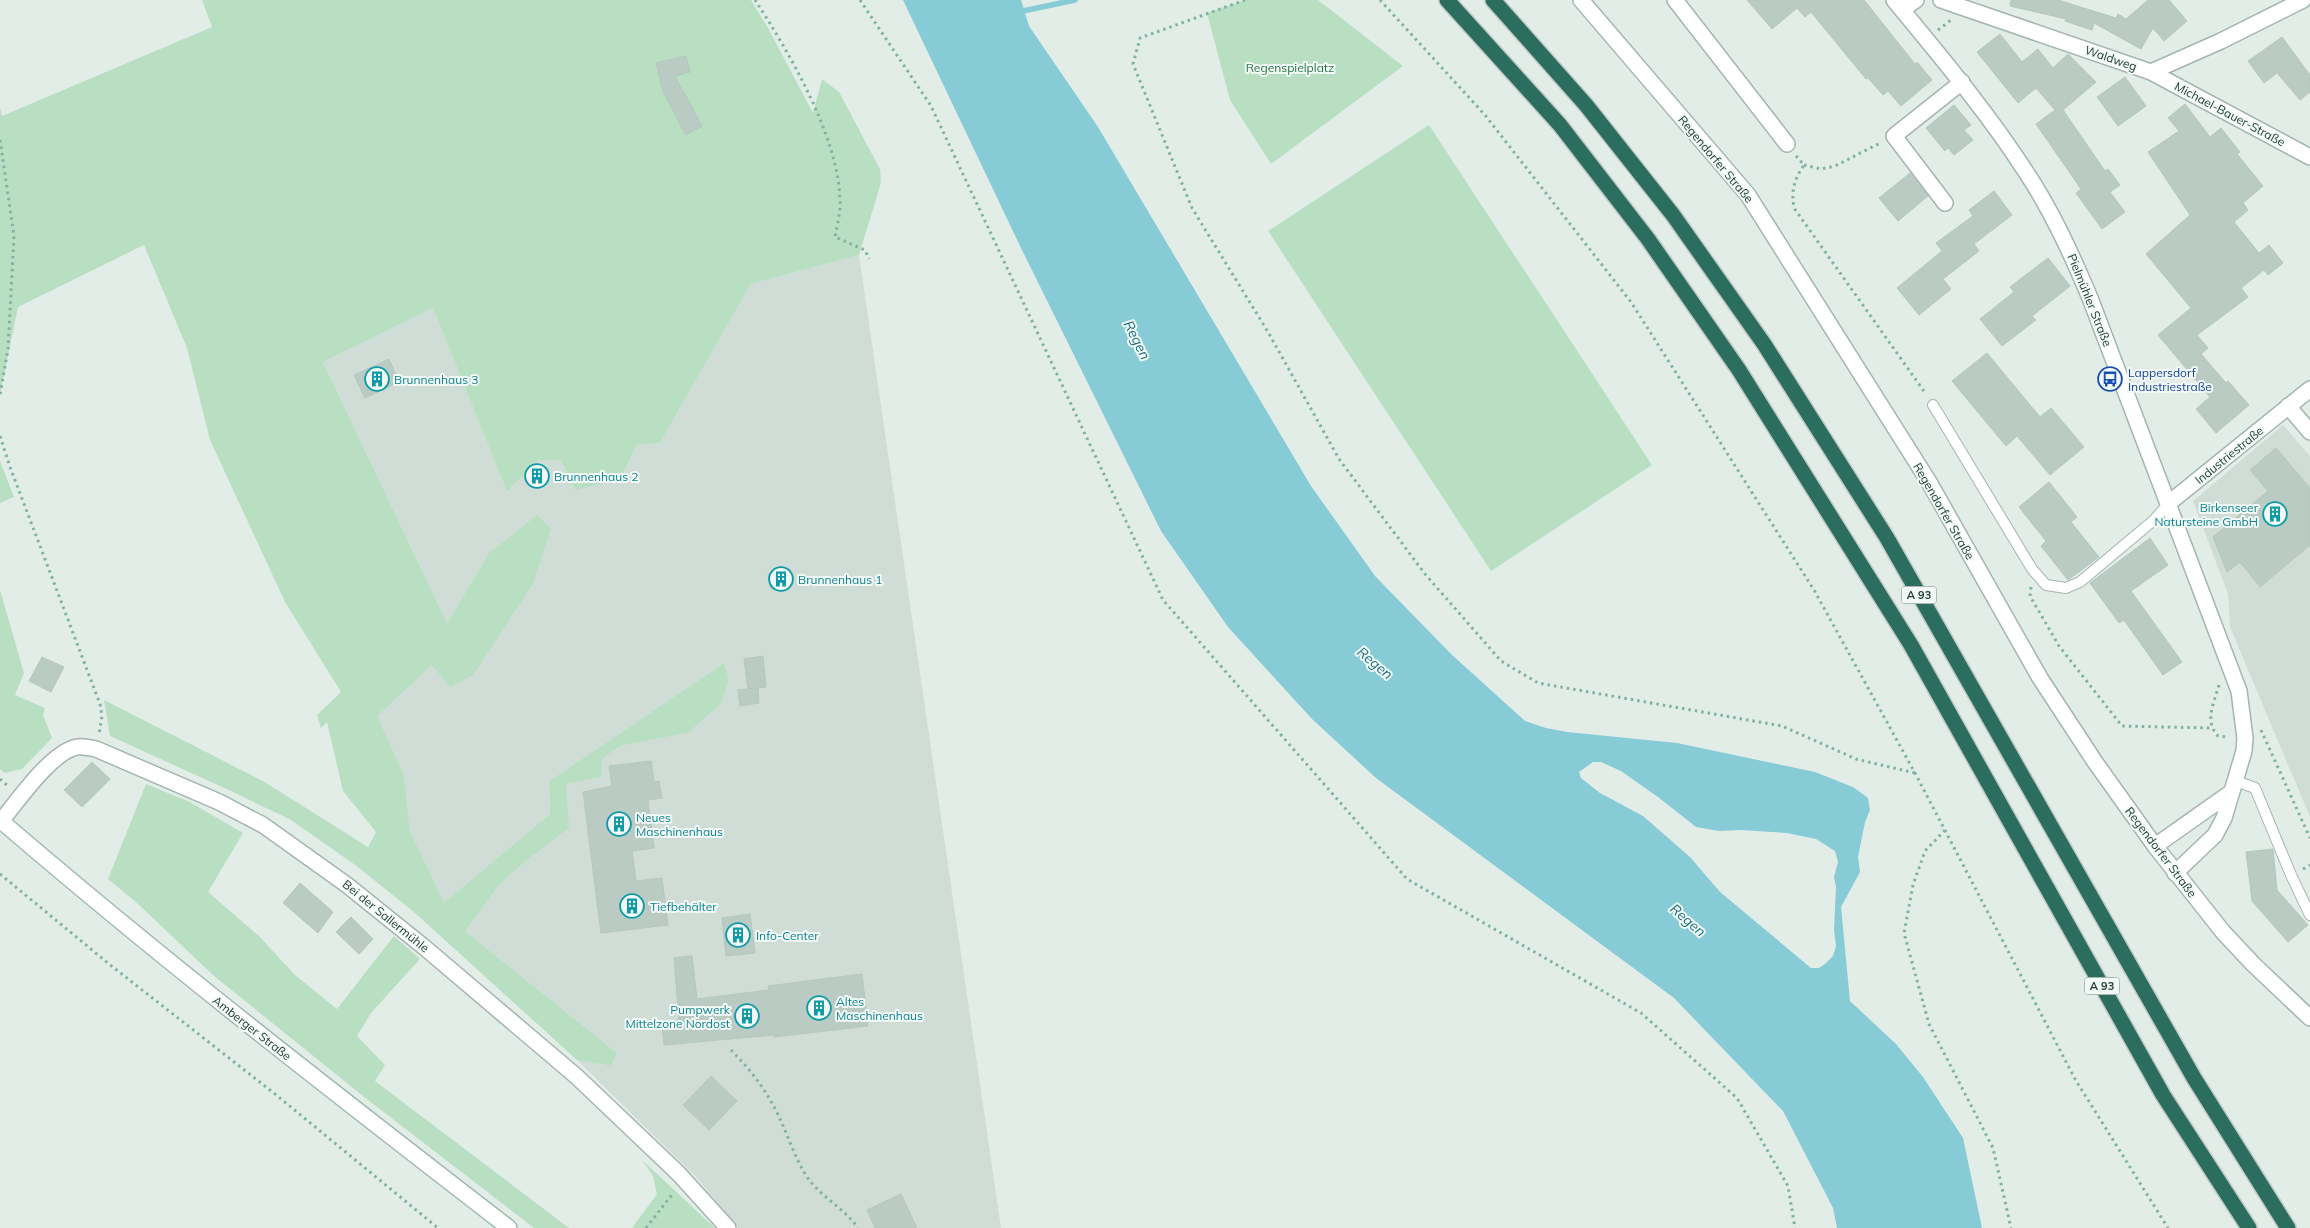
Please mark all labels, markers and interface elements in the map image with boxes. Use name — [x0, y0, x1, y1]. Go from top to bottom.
street label: Waldweg — [2083, 42, 2139, 74]
park label: Regenspielplatz — [1246, 60, 1334, 75]
street label: Michael-Bauer-Straße — [2172, 79, 2288, 149]
street label: Regendorfer Straße — [1675, 112, 1757, 206]
street label: Pielmühler Straße — [2065, 251, 2115, 349]
water label: Regen — [1120, 317, 1154, 363]
place label: Lappersdorf Industriestraße — [2128, 365, 2212, 394]
building icon: Brunnenhaus 3 — [364, 366, 390, 392]
bus stop icon: Lappersdorf Industriestraße — [2097, 366, 2123, 392]
place label: Brunnenhaus 3 — [394, 372, 479, 387]
street label: Industriestraße — [2192, 423, 2266, 487]
street label: Regendorfer Straße — [1910, 460, 1978, 562]
building icon: Brunnenhaus 2 — [524, 463, 550, 489]
place label: Brunnenhaus 2 — [554, 469, 639, 484]
place label: Birkenseer Natursteine GmbH — [2155, 500, 2259, 529]
building icon: Birkenseer Natursteine GmbH — [2262, 501, 2288, 527]
building icon: Brunnenhaus 1 — [768, 566, 794, 592]
place label: Brunnenhaus 1 — [798, 572, 883, 587]
road number: A 93 — [1902, 586, 1936, 604]
water label: Regen — [1353, 643, 1397, 683]
street label: Regendorfer Straße — [2122, 804, 2200, 900]
place label: Neues Maschinenhaus — [636, 810, 723, 839]
building icon: Neues Maschinenhaus — [606, 811, 632, 837]
street label: Bei der Sallermühle — [340, 876, 432, 956]
building icon: Tiefbehälter — [619, 893, 645, 919]
place label: Tiefbehälter — [650, 899, 717, 914]
water label: Regen — [1666, 900, 1710, 940]
building icon: Info-Center — [725, 922, 751, 948]
place label: Info-Center — [756, 928, 819, 943]
road number: A 93 — [2084, 978, 2120, 994]
street label: Amberger Straße — [210, 993, 294, 1063]
place label: Altes Maschinenhaus — [836, 994, 923, 1023]
building icon: Altes Maschinenhaus — [806, 995, 832, 1021]
place label: Pumpwerk Mittelzone Nordost — [625, 1002, 731, 1031]
building icon: Pumpwerk Mittelzone Nordost — [734, 1003, 760, 1029]

